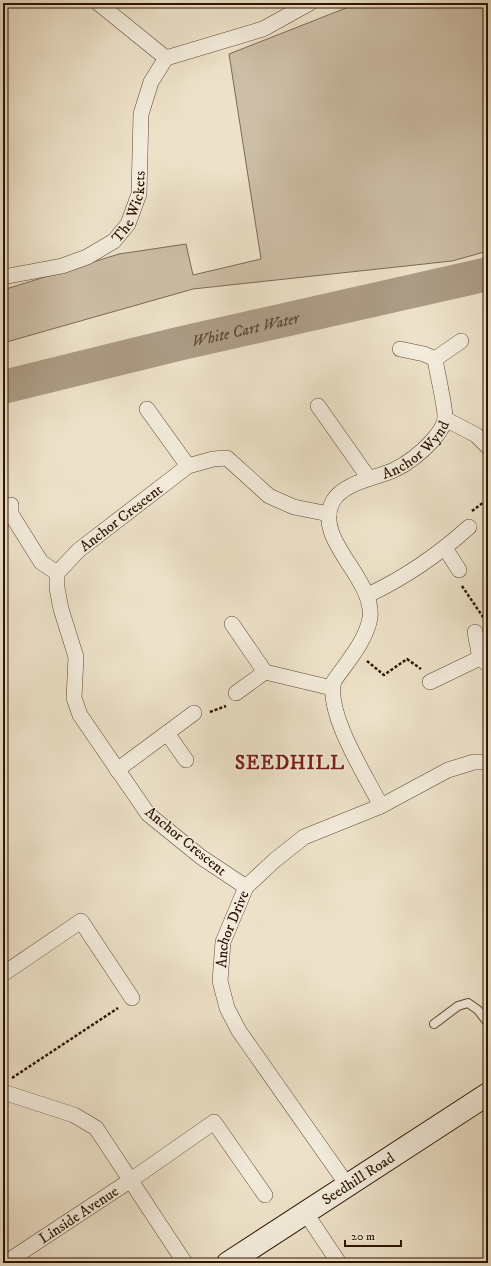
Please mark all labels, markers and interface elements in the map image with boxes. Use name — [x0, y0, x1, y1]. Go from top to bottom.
street label: The Wickets — [108, 171, 150, 247]
water label: White Cart Water — [190, 308, 302, 352]
street label: Anchor Wynd — [380, 418, 454, 484]
street label: Anchor Crescent — [76, 480, 167, 556]
district label: SEEDHILL — [235, 752, 345, 775]
street label: Anchor Crescent — [141, 803, 231, 880]
street label: Anchor Drive — [212, 888, 253, 969]
street label: Seedhill Road — [318, 1148, 399, 1210]
street label: Linside Avenue — [35, 1182, 122, 1248]
scale bar — [345, 1222, 401, 1248]
text: 20 m — [351, 1229, 375, 1244]

